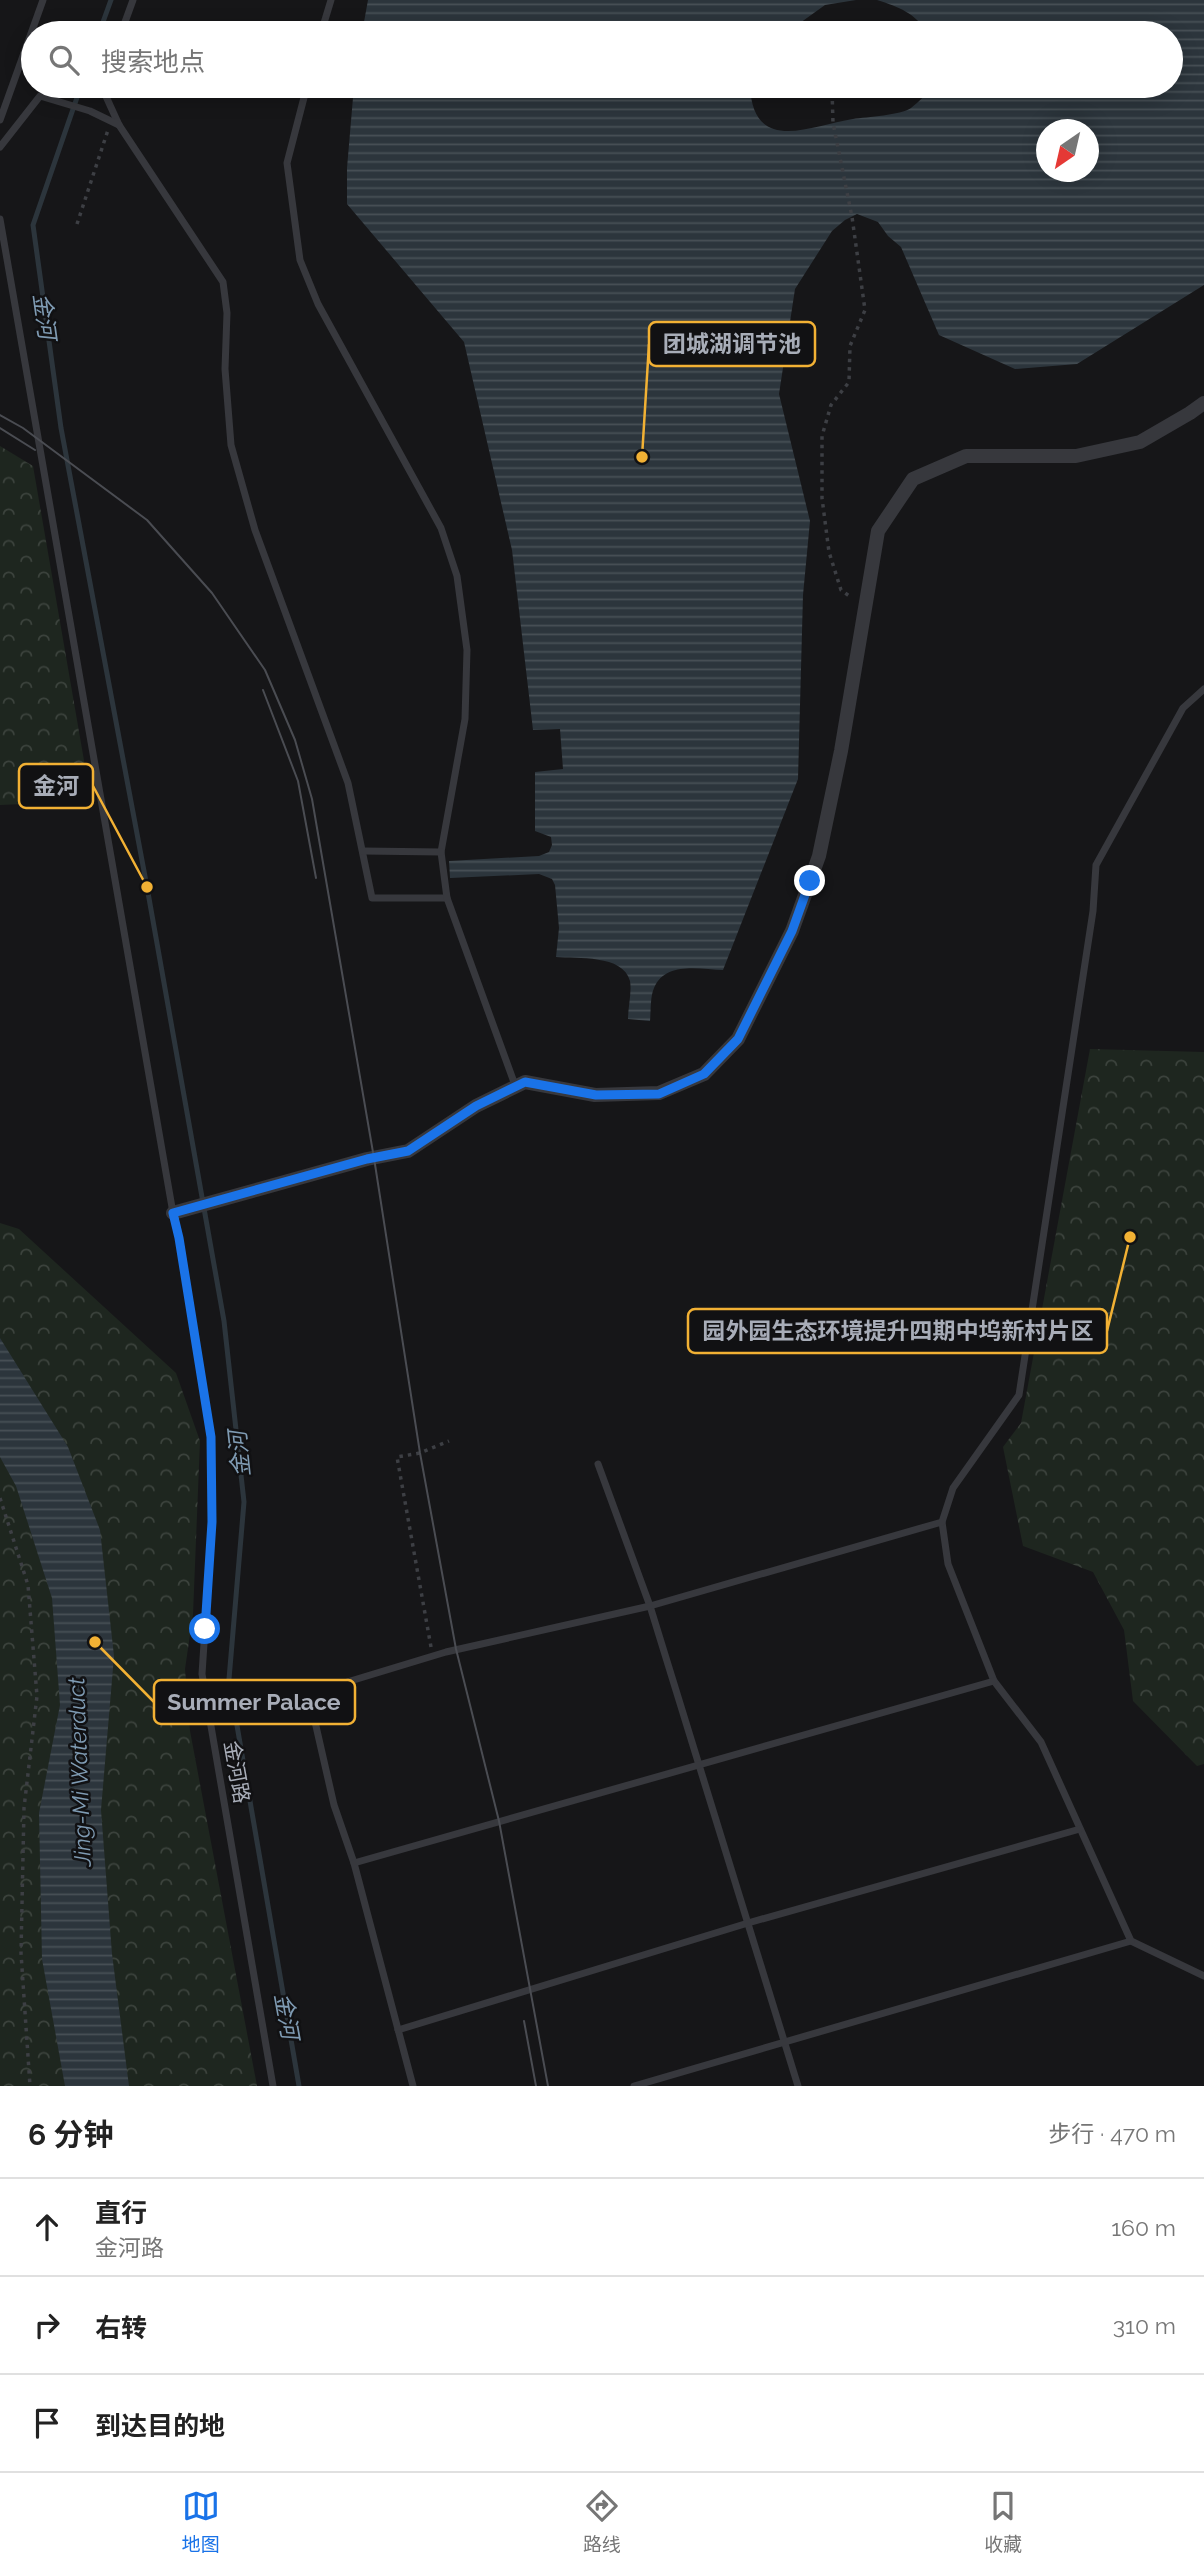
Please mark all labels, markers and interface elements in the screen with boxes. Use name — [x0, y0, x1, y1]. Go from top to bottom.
search box — [21, 21, 1183, 98]
icon: search — [45, 41, 83, 79]
text: 搜索地点 — [101, 47, 205, 77]
north arrow — [1036, 119, 1099, 182]
water label: 金河 — [28, 291, 62, 345]
callout: 团城湖调节池 — [649, 322, 815, 366]
text: 团城湖调节池 — [663, 330, 801, 357]
callout: 金河 — [19, 764, 93, 808]
text: 金河 — [33, 772, 79, 799]
route end — [794, 865, 825, 896]
callout: 园外园生态环境提升四期中坞新村片区 — [688, 1309, 1107, 1353]
text: 园外园生态环境提升四期中坞新村片区 — [703, 1317, 1094, 1344]
water label: 金河 — [223, 1426, 255, 1478]
route start — [189, 1613, 220, 1644]
water label: Jing-Mi Waterduct — [62, 1676, 96, 1868]
callout: Summer Palace — [154, 1680, 355, 1724]
text: Summer Palace — [167, 1688, 341, 1715]
street label: 金河路 — [219, 1739, 255, 1805]
water label: 金河 — [270, 1991, 305, 2045]
text: 6 分钟 — [28, 2117, 113, 2152]
text: 步行 · 470 m — [1048, 2120, 1176, 2147]
text: 直行 — [95, 2198, 147, 2228]
icon: ahead — [28, 2208, 66, 2246]
text: 160 m — [1111, 2214, 1176, 2241]
text: 金河路 — [95, 2234, 164, 2261]
icon: right — [28, 2306, 66, 2344]
text: 310 m — [1113, 2312, 1176, 2339]
text: 右转 — [95, 2313, 147, 2343]
icon: arrive — [28, 2404, 66, 2442]
text: 到达目的地 — [95, 2411, 225, 2441]
tab: 地图 — [182, 2487, 220, 2556]
tab: 路线 — [583, 2487, 621, 2556]
tab: 收藏 — [984, 2487, 1022, 2556]

